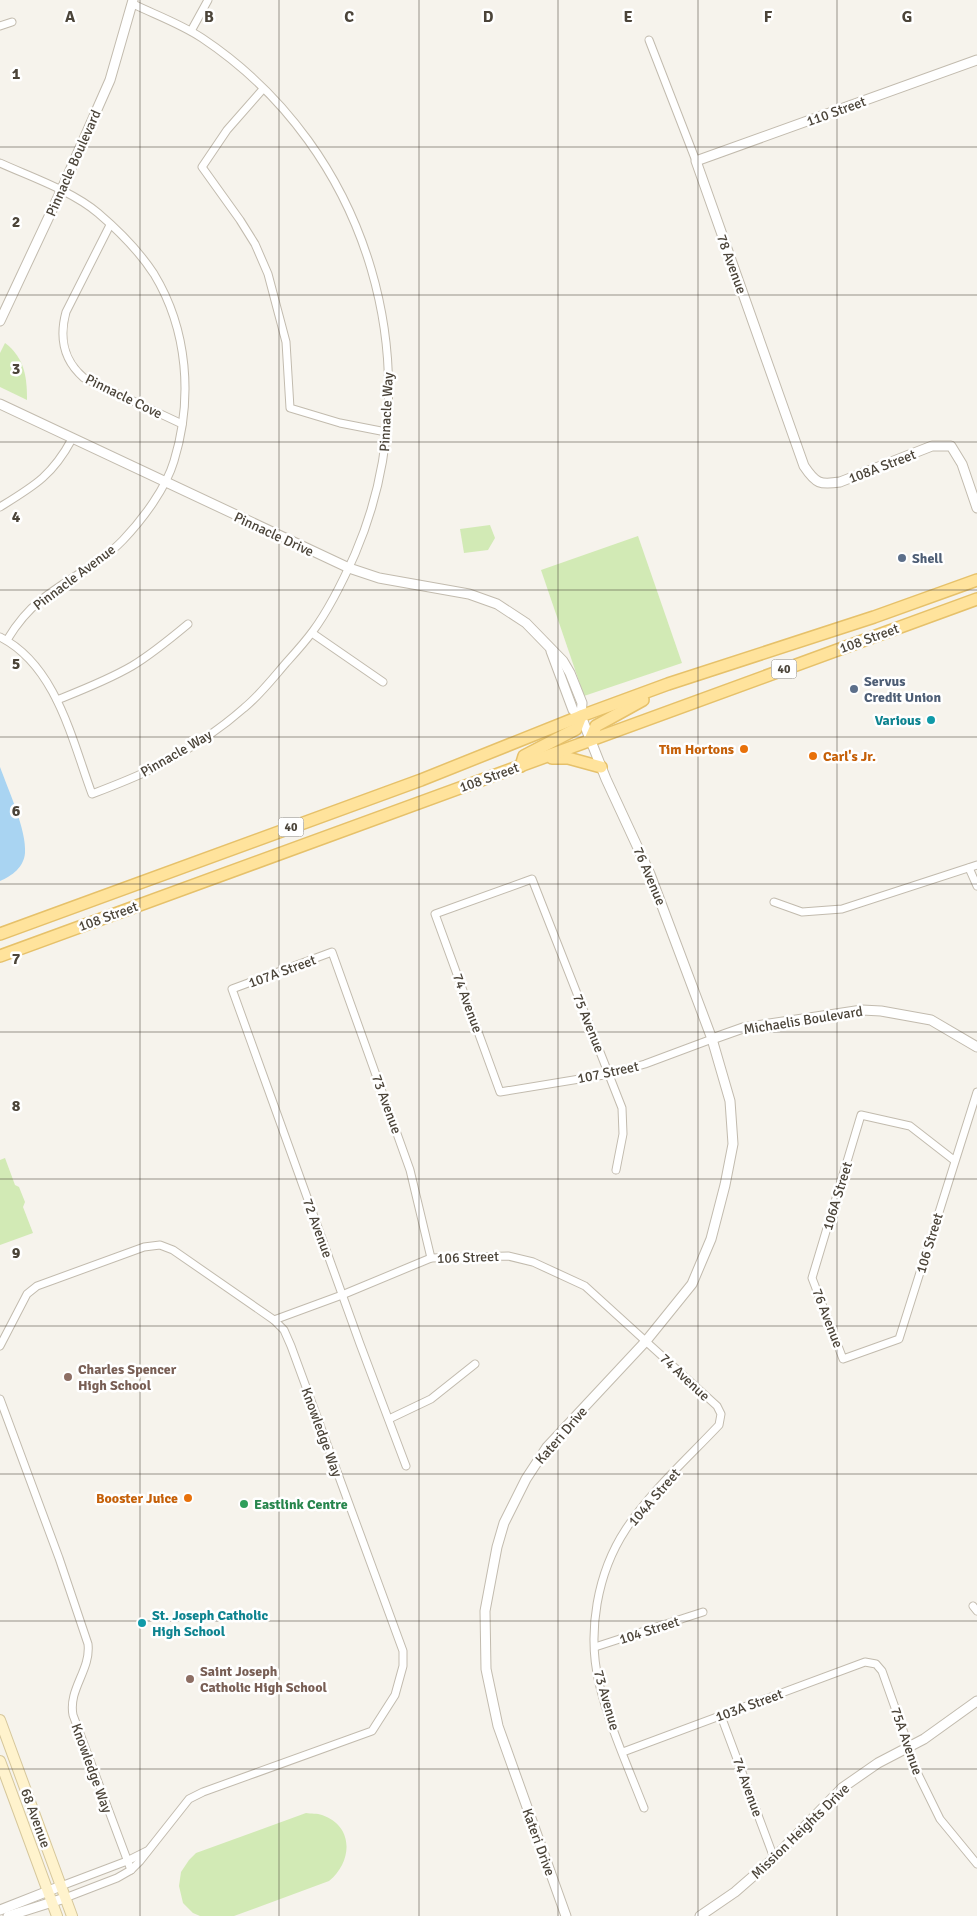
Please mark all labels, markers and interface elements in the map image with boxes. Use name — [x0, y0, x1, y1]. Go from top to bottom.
text: A — [65, 7, 76, 27]
text: B — [204, 7, 214, 27]
text: C — [344, 7, 354, 27]
text: D — [483, 7, 494, 27]
text: E — [623, 7, 633, 27]
text: F — [764, 7, 773, 27]
text: G — [902, 7, 912, 27]
text: 1 — [12, 64, 21, 84]
street label: 110 Street — [804, 93, 868, 130]
street label: Pinnacle Boulevard — [42, 107, 105, 219]
text: 2 — [12, 212, 20, 232]
street label: 78 Avenue — [713, 232, 750, 296]
text: 3 — [12, 359, 20, 379]
street label: Pinnacle Cove — [83, 371, 165, 422]
street label: Pinnacle Way — [376, 371, 397, 452]
street label: 108A Street — [846, 446, 918, 487]
text: 4 — [12, 507, 21, 527]
street label: Pinnacle Drive — [231, 509, 316, 560]
street label: Pinnacle Avenue — [30, 541, 119, 614]
place label: Shell — [912, 550, 944, 567]
marker: Shell — [896, 552, 908, 564]
street label: 108 Street — [837, 620, 901, 657]
text: 5 — [12, 654, 20, 674]
road number: 40 — [772, 660, 796, 679]
place label: Servus Credit Union — [864, 673, 941, 706]
marker: Servus Credit Union — [848, 683, 860, 695]
place label: Various — [875, 712, 921, 729]
marker: Various — [925, 714, 937, 726]
street label: Pinnacle Way — [138, 726, 215, 781]
place label: Tim Hortons — [659, 741, 734, 758]
marker: Tim Hortons — [738, 743, 750, 755]
place label: Carl's Jr. — [823, 748, 876, 765]
marker: Carl's Jr. — [807, 750, 819, 762]
street label: 108 Street — [457, 759, 521, 796]
text: 6 — [12, 801, 21, 821]
road number: 40 — [278, 818, 304, 836]
street label: 76 Avenue — [630, 844, 669, 908]
street label: 108 Street — [76, 898, 140, 935]
text: 7 — [12, 949, 21, 969]
street label: 107A Street — [246, 951, 318, 992]
street label: 74 Avenue — [449, 971, 486, 1035]
street label: 75 Avenue — [569, 991, 608, 1055]
street label: Michaelis Boulevard — [742, 1003, 864, 1038]
street label: 107 Street — [576, 1058, 640, 1087]
street label: 73 Avenue — [368, 1072, 405, 1136]
text: 8 — [12, 1096, 21, 1116]
street label: 106A Street — [819, 1160, 856, 1232]
street label: 72 Avenue — [299, 1196, 336, 1260]
street label: 106 Street — [912, 1211, 947, 1275]
text: 9 — [12, 1243, 21, 1263]
street label: 106 Street — [437, 1248, 500, 1267]
street label: 76 Avenue — [808, 1286, 847, 1350]
street label: 74 Avenue — [656, 1350, 713, 1405]
place label: Charles Spencer High School — [78, 1361, 177, 1394]
marker: Charles Spencer High School — [62, 1371, 74, 1383]
street label: Knowledge Way — [297, 1385, 346, 1480]
street label: Kateri Drive — [532, 1403, 591, 1468]
street label: 104A Street — [625, 1465, 684, 1530]
place label: Booster Juice — [96, 1490, 178, 1507]
marker: Booster Juice — [182, 1492, 194, 1504]
place label: Eastlink Centre — [254, 1496, 348, 1513]
marker: Eastlink Centre — [238, 1498, 250, 1510]
place label: St. Joseph Catholic High School — [152, 1607, 269, 1640]
street label: 104 Street — [617, 1613, 681, 1648]
marker: St. Joseph Catholic High School — [136, 1617, 148, 1629]
place label: Saint Joseph Catholic High School — [200, 1663, 327, 1696]
street label: 73 Avenue — [590, 1668, 623, 1732]
marker: Saint Joseph Catholic High School — [184, 1673, 196, 1685]
street label: 103A Street — [713, 1685, 785, 1726]
street label: 75A Avenue — [887, 1705, 926, 1777]
street label: Knowledge Way — [67, 1721, 116, 1816]
street label: 74 Avenue — [729, 1755, 766, 1819]
street label: Mission Heights Drive — [748, 1780, 853, 1883]
street label: 68 Avenue — [17, 1786, 54, 1850]
street label: Kateri Drive — [518, 1806, 559, 1878]

